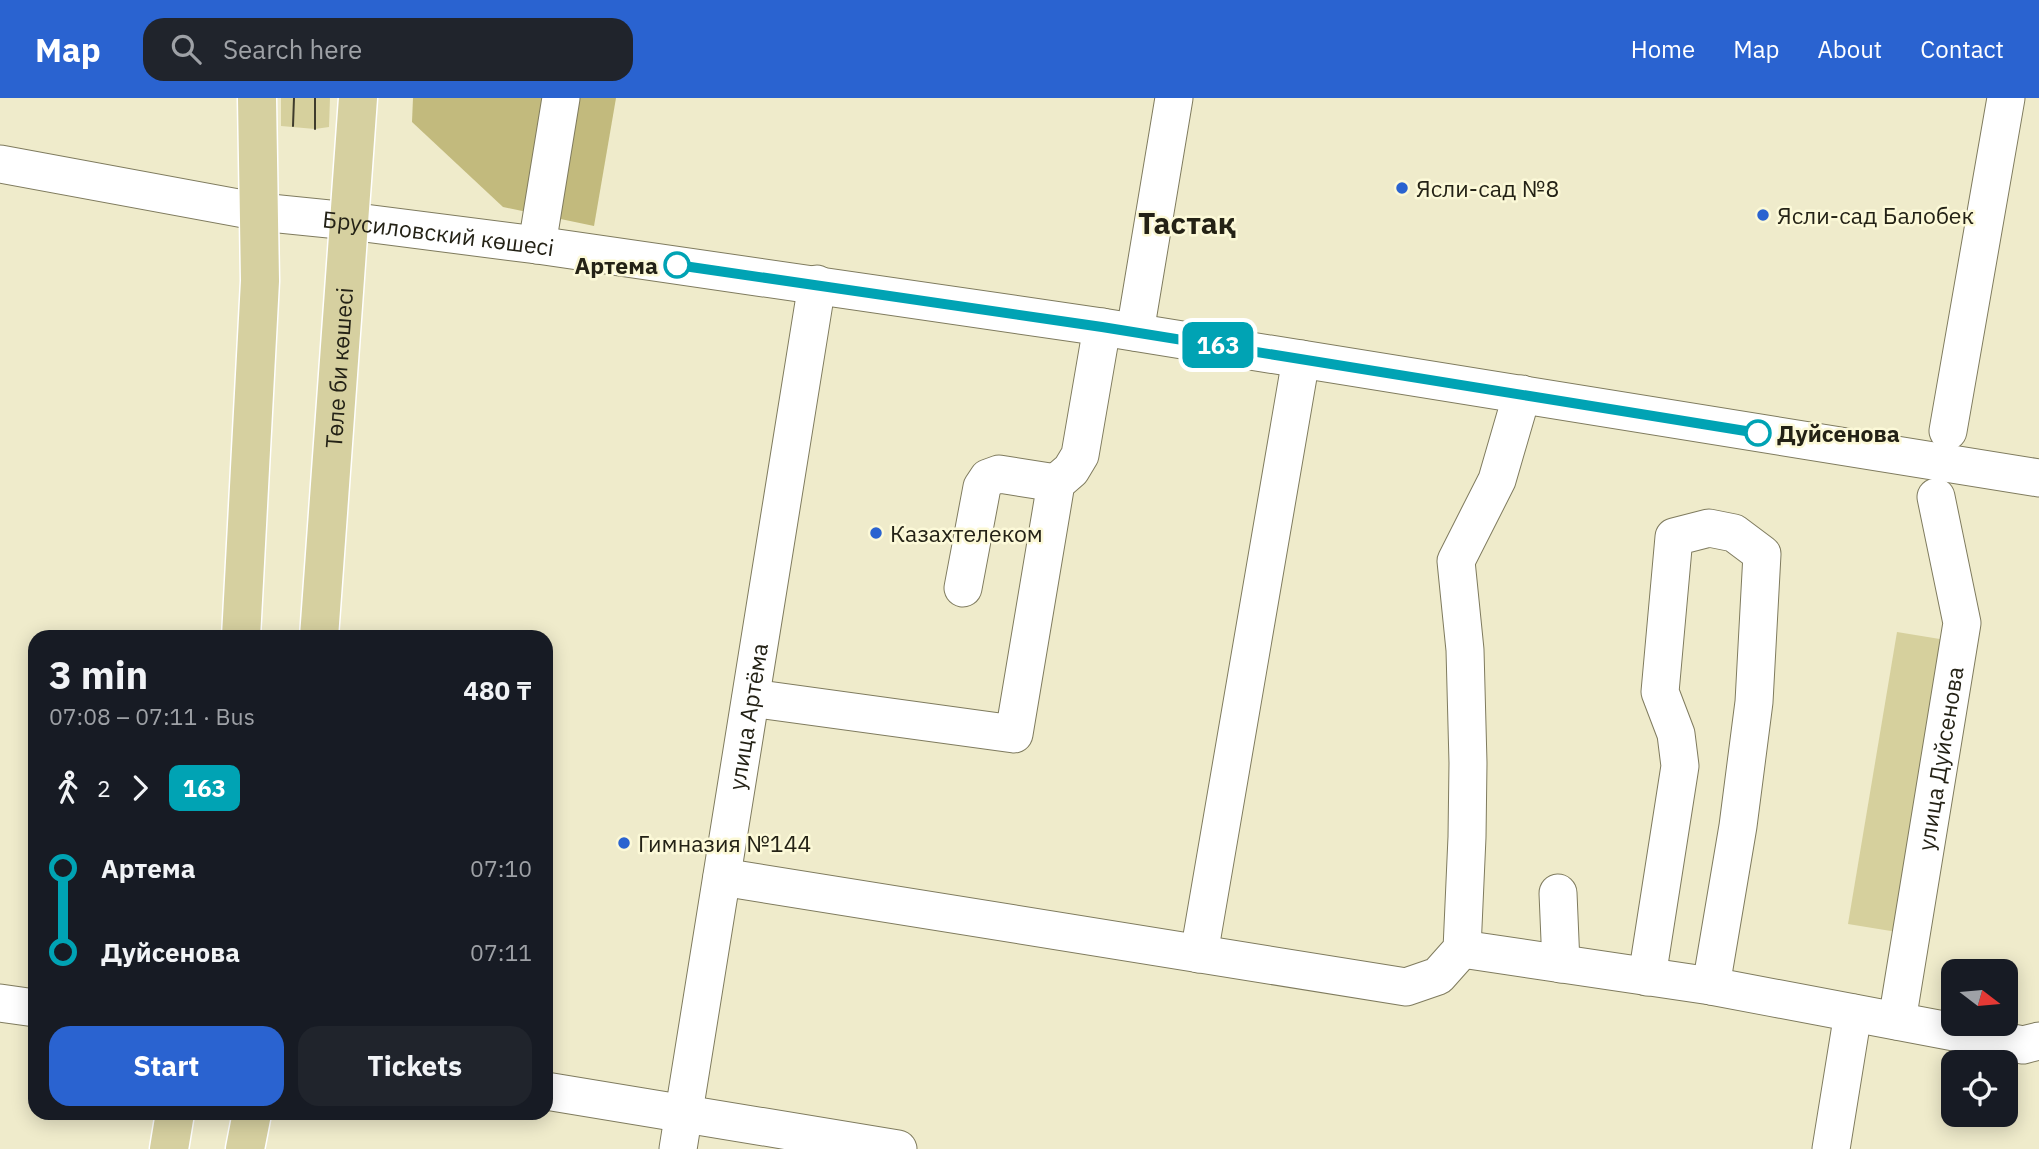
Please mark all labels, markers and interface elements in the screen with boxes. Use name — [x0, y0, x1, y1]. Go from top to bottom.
search box — [143, 18, 633, 81]
text: Map — [35, 28, 101, 71]
icon: search — [167, 30, 205, 68]
text: Search here — [223, 32, 362, 66]
text: Home — [1631, 33, 1695, 65]
text: Map — [1733, 33, 1779, 65]
text: About — [1817, 33, 1882, 65]
text: Contact — [1920, 33, 2004, 65]
place label: Ясли-сад №8 — [1416, 173, 1559, 203]
marker: Ясли-сад №8 — [1394, 180, 1410, 196]
place label: Ясли-сад Балобек — [1777, 200, 1974, 230]
street label: Брусиловский көшесі — [321, 203, 556, 262]
district label: Тастақ — [1138, 203, 1236, 242]
marker: Ясли-сад Балобек — [1755, 207, 1771, 223]
place label: Артема — [574, 250, 658, 280]
marker: Артема — [664, 252, 690, 278]
street label: Төле би көшесі — [318, 286, 359, 449]
line badge: 163 — [1178, 322, 1258, 368]
text: 163 — [1196, 329, 1240, 361]
place label: Дуйсенова — [1777, 418, 1900, 448]
marker: Дуйсенова — [1745, 420, 1771, 446]
place label: Казахтелеком — [890, 518, 1043, 548]
marker: Казахтелеком — [868, 525, 884, 541]
street label: улица Артёма — [721, 641, 774, 792]
text: 3 min — [49, 650, 148, 699]
street label: улица Дуйсенова — [1910, 664, 1970, 853]
text: 480 ₸ — [463, 673, 532, 707]
text: 07:08 – 07:11 · Bus — [49, 701, 255, 731]
icon: walk — [49, 769, 87, 807]
icon: forward — [121, 769, 159, 807]
text: 163 — [183, 772, 226, 804]
text: 2 — [97, 773, 111, 803]
place label: Гимназия №144 — [638, 828, 811, 858]
marker: Гимназия №144 — [616, 835, 632, 851]
text: Артема — [101, 851, 195, 885]
text: 07:10 — [470, 853, 532, 883]
text: Дуйсенова — [101, 935, 240, 969]
text: 07:11 — [470, 937, 532, 967]
north arrow — [1941, 959, 2018, 1036]
map controls — [1941, 959, 2018, 1127]
button: Start — [49, 1026, 284, 1106]
button: Tickets — [298, 1026, 532, 1106]
button: locate — [1941, 1050, 2018, 1127]

